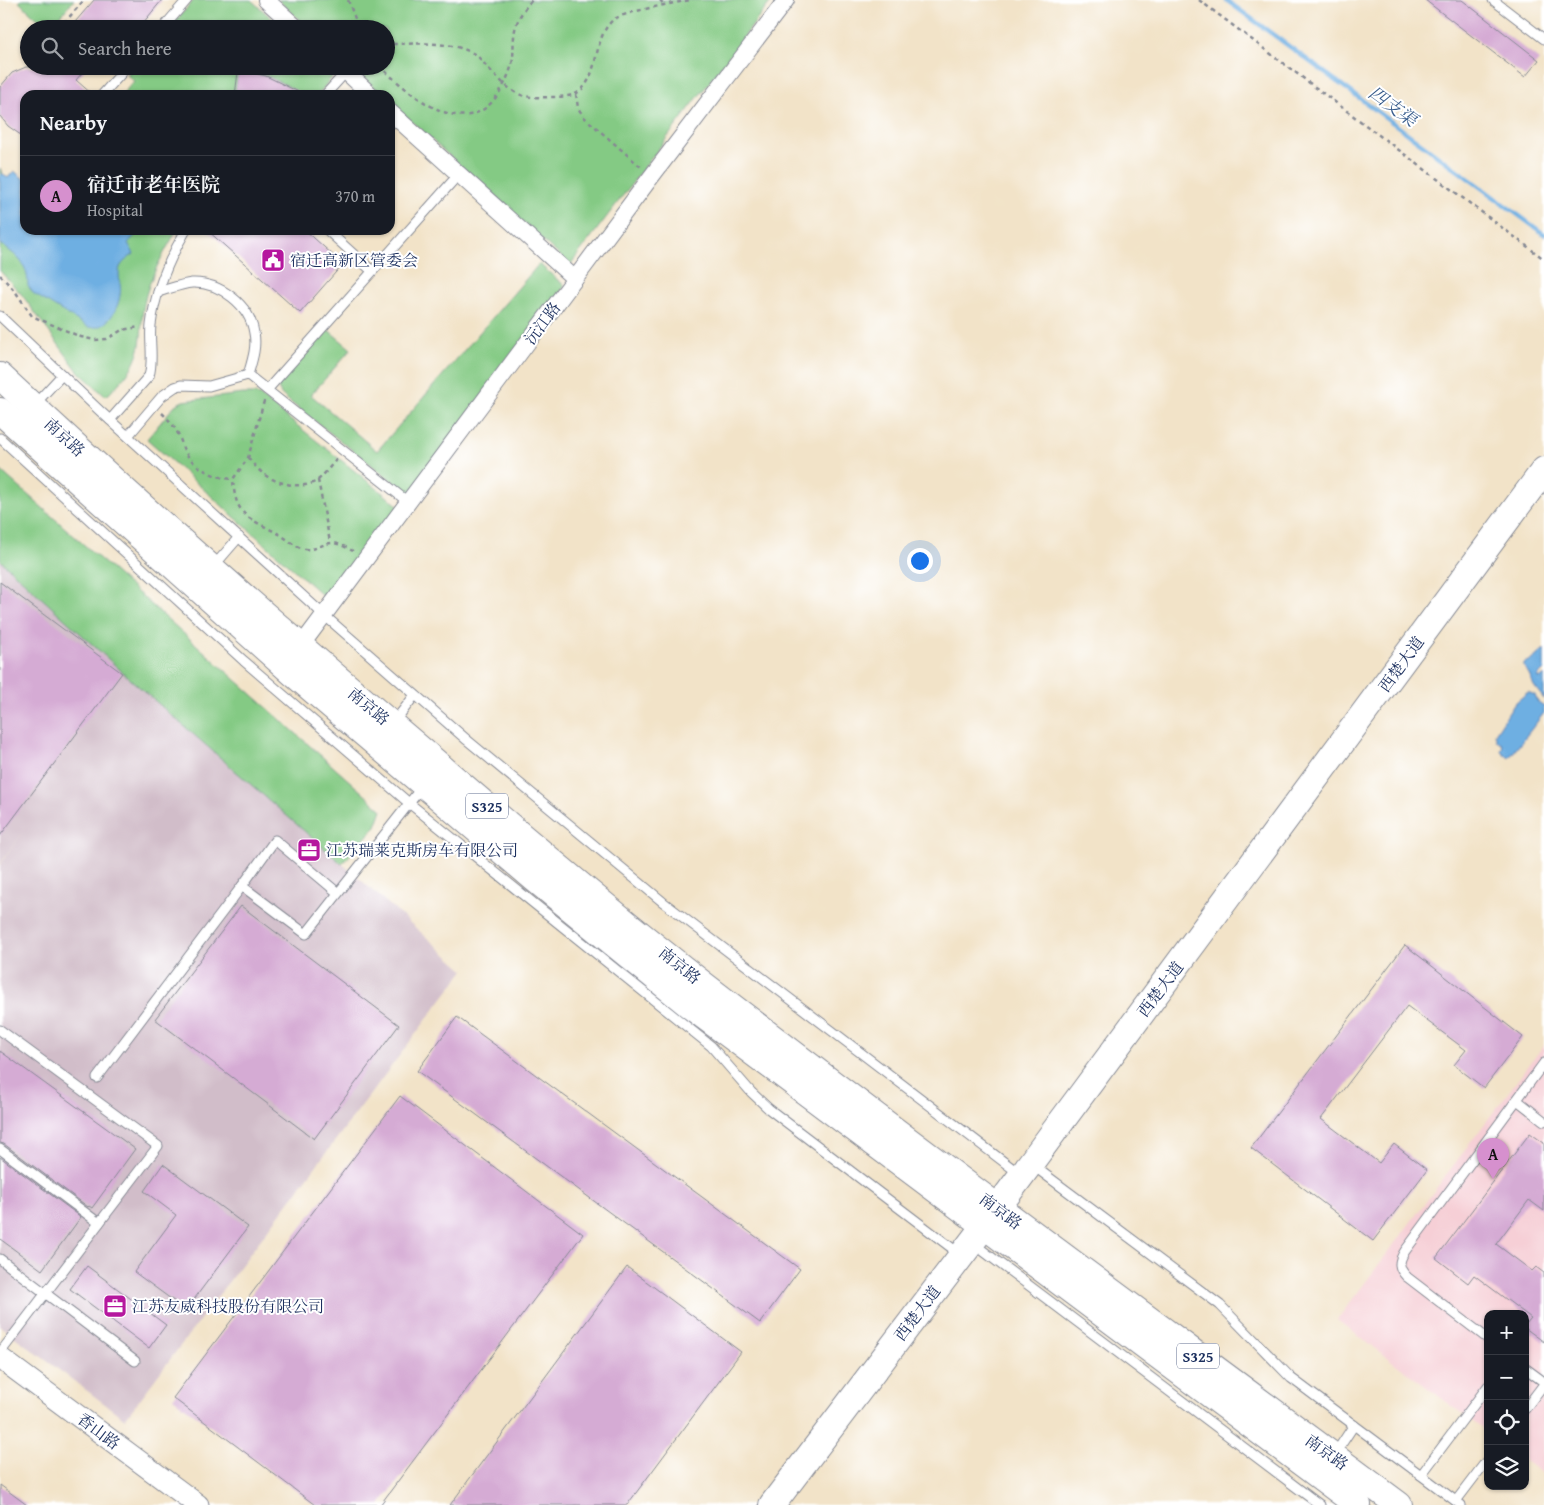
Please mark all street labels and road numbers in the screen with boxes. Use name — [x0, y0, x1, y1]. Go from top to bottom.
street label: 沅江路 — [518, 297, 566, 349]
street label: 南京路 — [39, 412, 91, 462]
street label: 西楚大道 — [1372, 631, 1430, 697]
street label: 南京路 — [343, 681, 395, 731]
road number: S325 — [466, 794, 508, 818]
street label: 南京路 — [654, 941, 706, 989]
street label: 西楚大道 — [1131, 956, 1189, 1022]
street label: 南京路 — [975, 1187, 1027, 1235]
street label: 西楚大道 — [888, 1280, 946, 1346]
road number: S325 — [1177, 1344, 1219, 1368]
street label: 香山路 — [73, 1407, 125, 1455]
street label: 南京路 — [1301, 1428, 1353, 1476]

